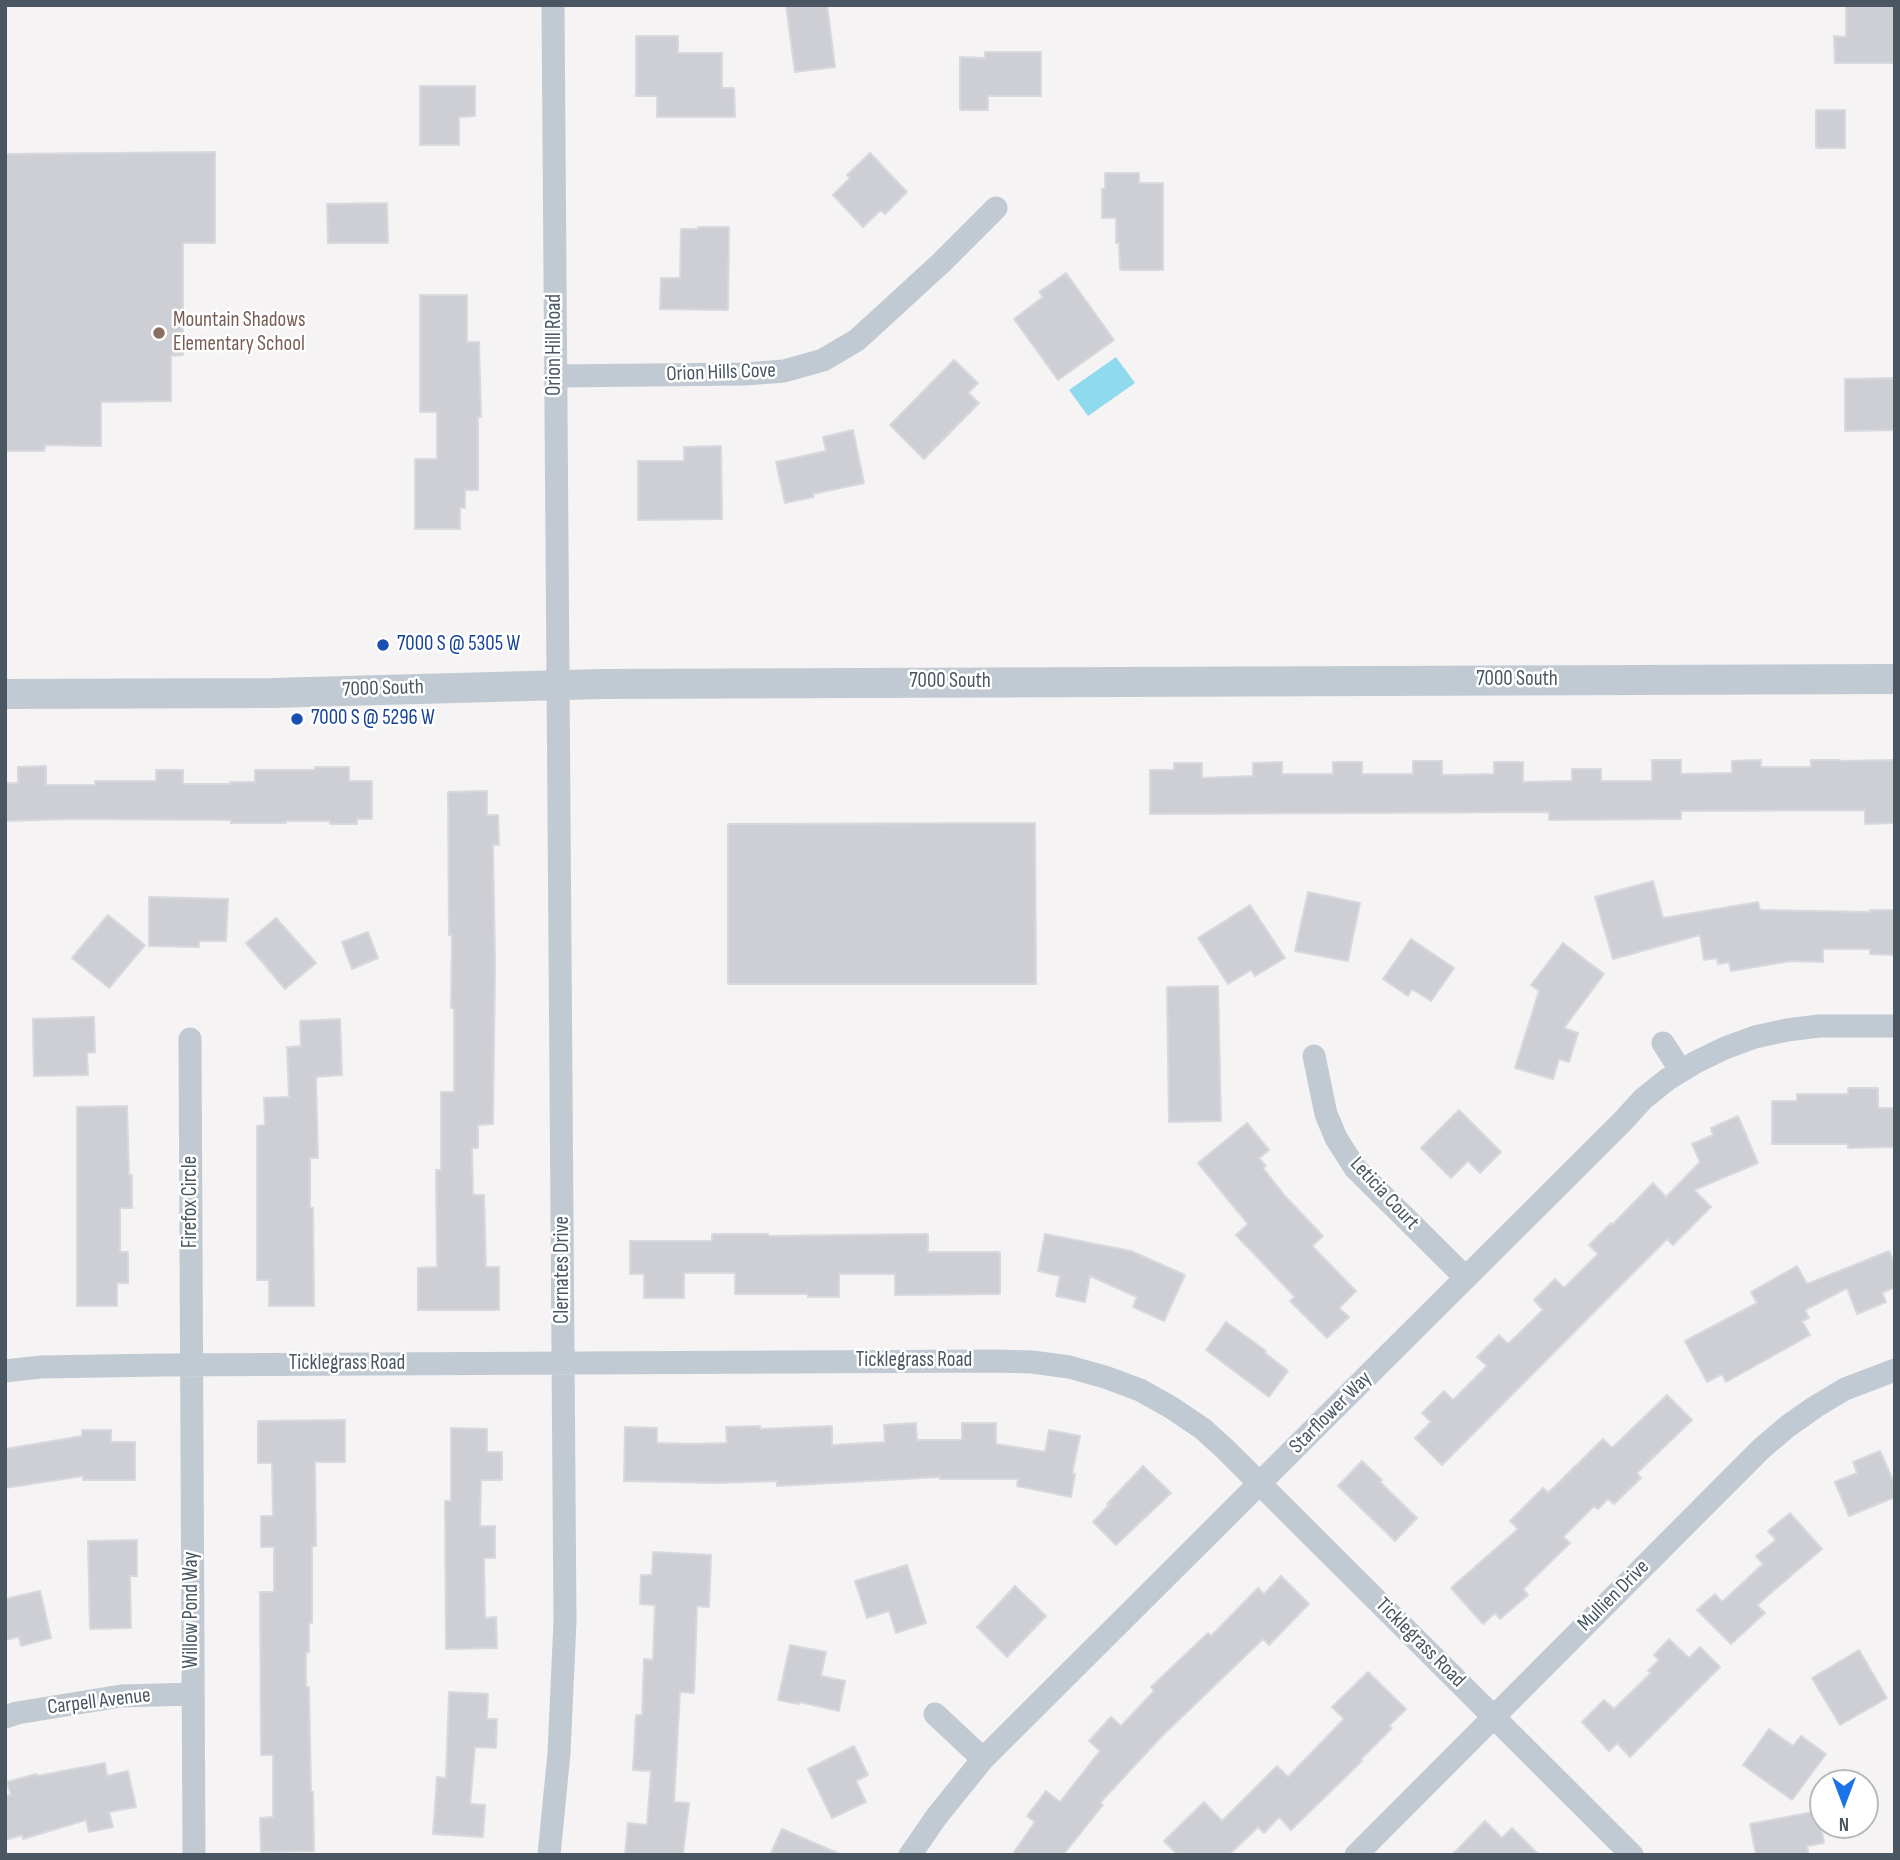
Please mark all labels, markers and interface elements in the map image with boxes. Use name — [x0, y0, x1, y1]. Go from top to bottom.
street label: Orion Hill Road — [542, 294, 568, 396]
place label: Mountain Shadows Elementary School — [173, 308, 305, 358]
marker: Mountain Shadows Elementary School — [151, 325, 167, 341]
street label: Orion Hills Cove — [666, 358, 776, 388]
place label: 7000 S @ 5305 W — [397, 632, 520, 658]
marker: 7000 S @ 5305 W — [375, 637, 391, 653]
street label: 7000 South — [1476, 667, 1558, 693]
street label: 7000 South — [909, 669, 991, 695]
street label: 7000 South — [342, 675, 424, 703]
place label: 7000 S @ 5296 W — [311, 706, 435, 732]
marker: 7000 S @ 5296 W — [289, 711, 305, 727]
street label: Leticia Court — [1344, 1152, 1424, 1236]
street label: Firefox Circle — [178, 1156, 204, 1248]
street label: Clernates Drive — [550, 1216, 576, 1324]
street label: Ticklegrass Road — [856, 1348, 972, 1374]
street label: Ticklegrass Road — [289, 1351, 405, 1377]
street label: Starflower Way — [1285, 1367, 1377, 1459]
street label: Willow Pond Way — [179, 1552, 205, 1668]
street label: Mullien Drive — [1573, 1555, 1655, 1637]
street label: Ticklegrass Road — [1370, 1593, 1470, 1693]
street label: Carpell Avenue — [46, 1683, 152, 1721]
north arrow — [1809, 1769, 1879, 1839]
text: N — [1839, 1812, 1849, 1835]

